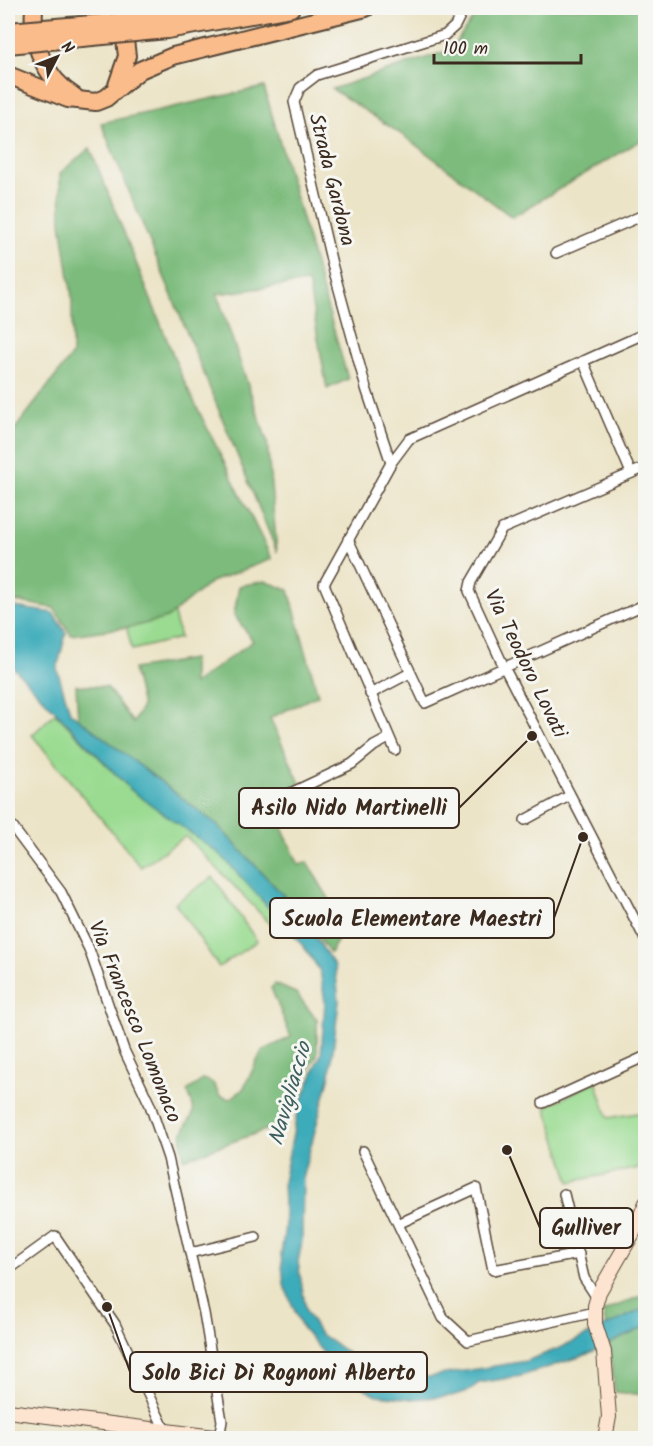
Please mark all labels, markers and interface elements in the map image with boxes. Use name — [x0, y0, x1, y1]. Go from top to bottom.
north arrow — [27, 27, 87, 87]
scale bar — [434, 27, 581, 65]
text: 100 m — [443, 35, 488, 64]
text: N — [54, 36, 80, 60]
street label: Strada Gardona — [299, 110, 363, 250]
street label: Via Teodoro Lovati — [475, 584, 576, 745]
callout: Asilo Nido Martinelli — [239, 788, 459, 828]
text: Asilo Nido Martinelli — [251, 792, 448, 827]
callout: Scuola Elementare Maestri — [270, 898, 554, 938]
text: Scuola Elementare Maestri — [282, 903, 543, 938]
street label: Via Francesco Lomonaco — [78, 916, 190, 1128]
water label: Navigliaccio — [260, 1036, 323, 1150]
callout: Gulliver — [540, 1208, 633, 1248]
text: Gulliver — [551, 1212, 622, 1247]
callout: Solo Bici Di Rognoni Alberto — [130, 1352, 427, 1392]
text: Solo Bici Di Rognoni Alberto — [142, 1357, 416, 1392]

